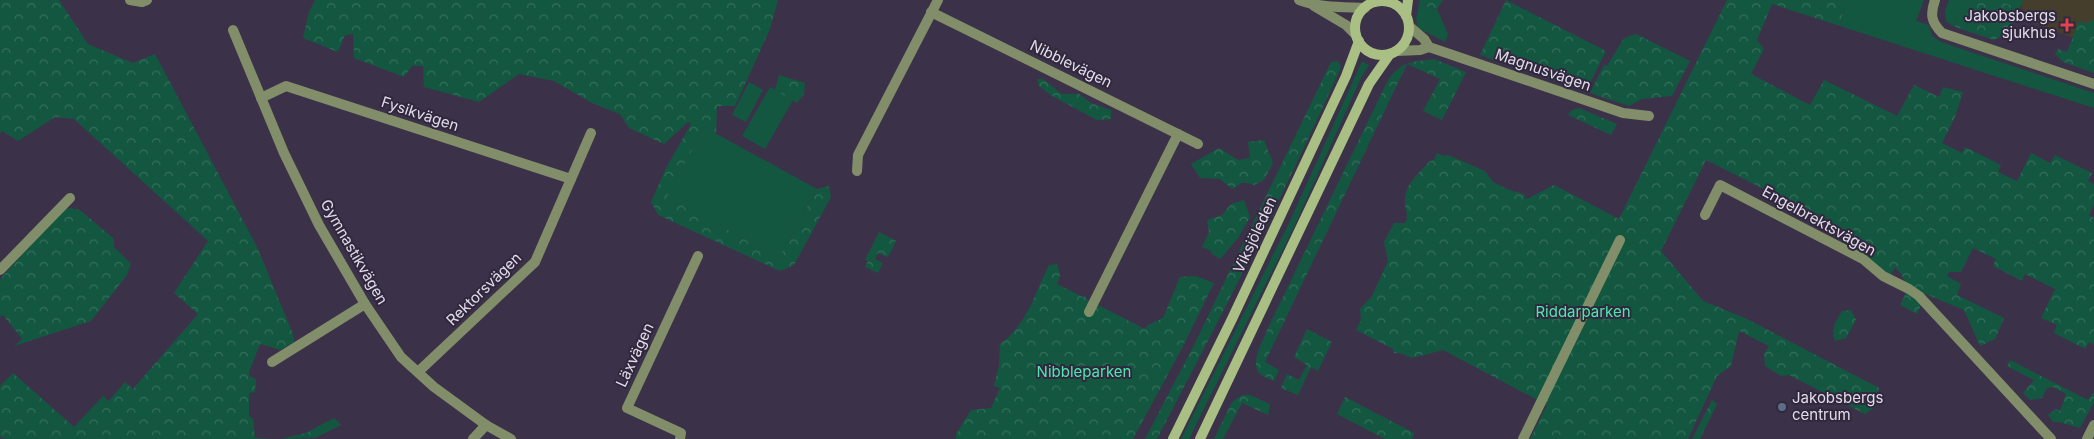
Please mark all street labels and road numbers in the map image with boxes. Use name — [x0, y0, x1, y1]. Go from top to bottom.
street label: Nibblevägen — [1027, 36, 1115, 92]
street label: Magnusvägen — [1493, 44, 1594, 95]
street label: Fysikvägen — [379, 92, 461, 135]
street label: Engelbrektsvägen — [1759, 181, 1880, 260]
street label: Viksjöleden — [1229, 194, 1280, 276]
street label: Gymnastikvägen — [317, 196, 392, 308]
street label: Rektorsvägen — [442, 248, 525, 329]
street label: Läxvägen — [611, 320, 658, 390]

